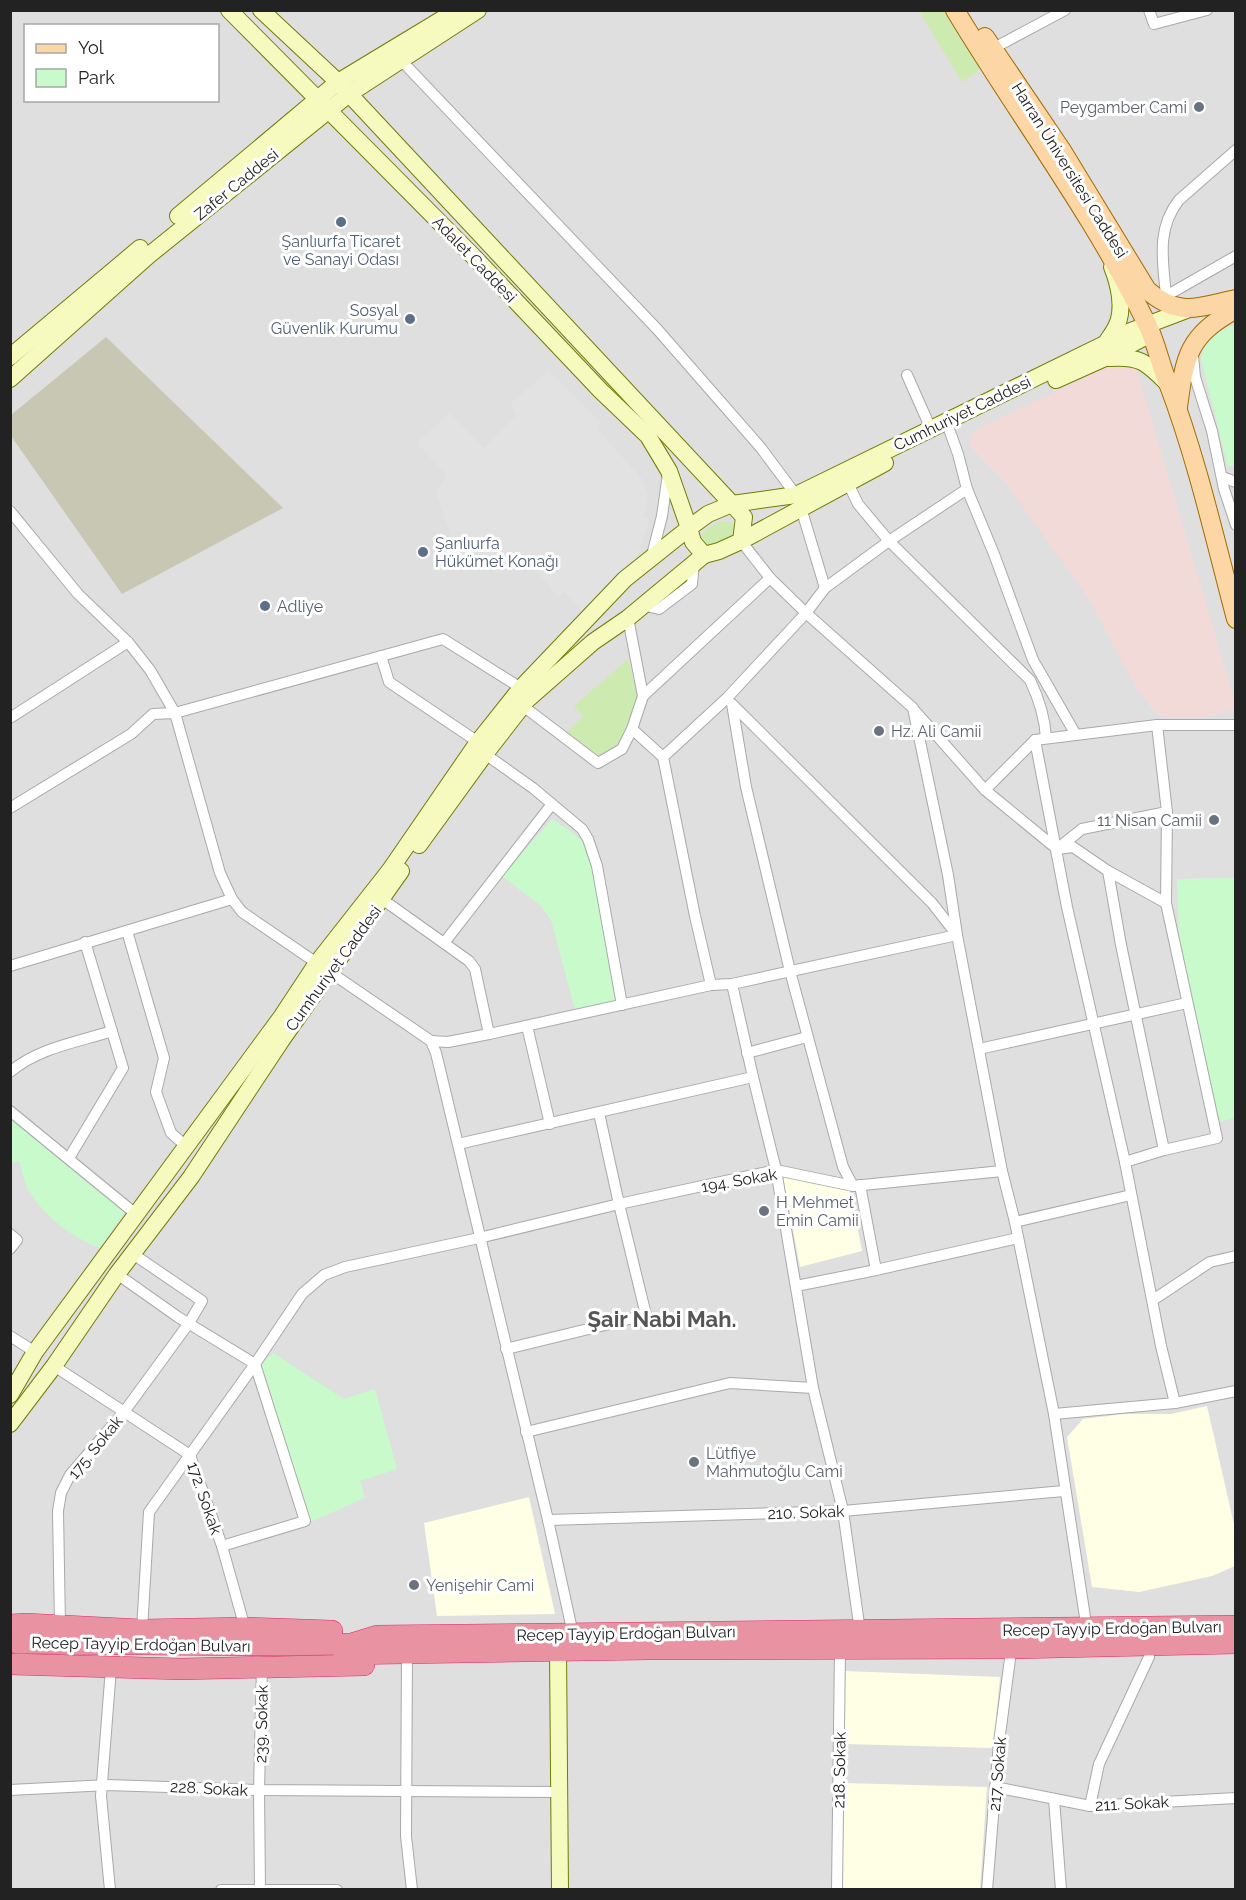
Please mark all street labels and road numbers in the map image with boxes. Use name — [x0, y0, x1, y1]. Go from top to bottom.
street label: Harran Üniversitesi Caddesi — [1008, 79, 1132, 261]
street label: Zafer Caddesi — [190, 145, 282, 224]
street label: Adalet Caddesi — [429, 212, 521, 306]
street label: Cumhuriyet Caddesi — [890, 372, 1034, 455]
street label: Cumhuriyet Caddesi — [281, 902, 385, 1035]
street label: 194. Sokak — [700, 1164, 779, 1197]
street label: 175. Sokak — [64, 1411, 127, 1483]
street label: 172. Sokak — [183, 1459, 226, 1538]
street label: 210. Sokak — [767, 1502, 845, 1523]
street label: Recep Tayyip Erdoğan Bulvarı — [1002, 1617, 1222, 1640]
street label: Recep Tayyip Erdoğan Bulvarı — [516, 1622, 736, 1645]
street label: Recep Tayyip Erdoğan Bulvarı — [31, 1633, 251, 1656]
street label: 239. Sokak — [251, 1684, 272, 1763]
street label: 218. Sokak — [829, 1731, 850, 1808]
street label: 217. Sokak — [985, 1736, 1010, 1812]
street label: 228. Sokak — [169, 1777, 249, 1800]
street label: 211. Sokak — [1095, 1792, 1170, 1815]

